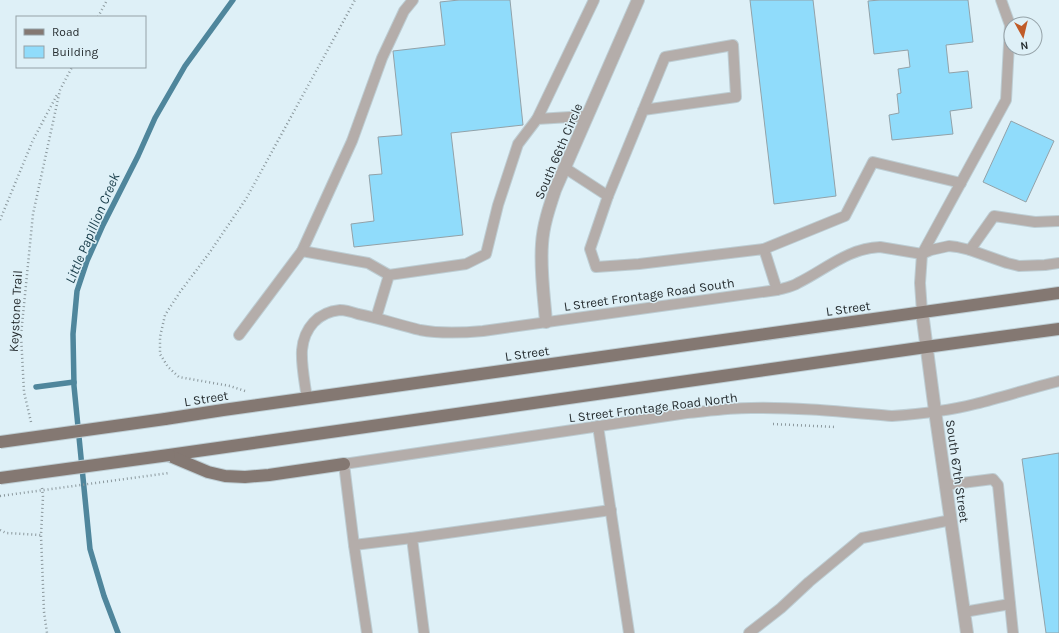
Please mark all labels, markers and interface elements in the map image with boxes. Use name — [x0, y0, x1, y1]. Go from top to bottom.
legend — [16, 16, 146, 68]
north arrow — [1003, 16, 1043, 56]
text: Road — [52, 25, 80, 39]
text: N — [1020, 38, 1029, 52]
text: Building — [52, 45, 99, 59]
street label: South 66th Circle — [531, 101, 586, 202]
water label: Little Papillion Creek — [62, 170, 124, 286]
street label: Keystone Trail — [6, 270, 25, 352]
street label: L Street Frontage Road South — [563, 275, 735, 314]
street label: L Street — [825, 298, 871, 319]
street label: L Street — [504, 343, 550, 364]
street label: L Street — [183, 388, 230, 409]
street label: L Street Frontage Road North — [568, 390, 738, 425]
street label: South 67th Street — [943, 419, 972, 524]

